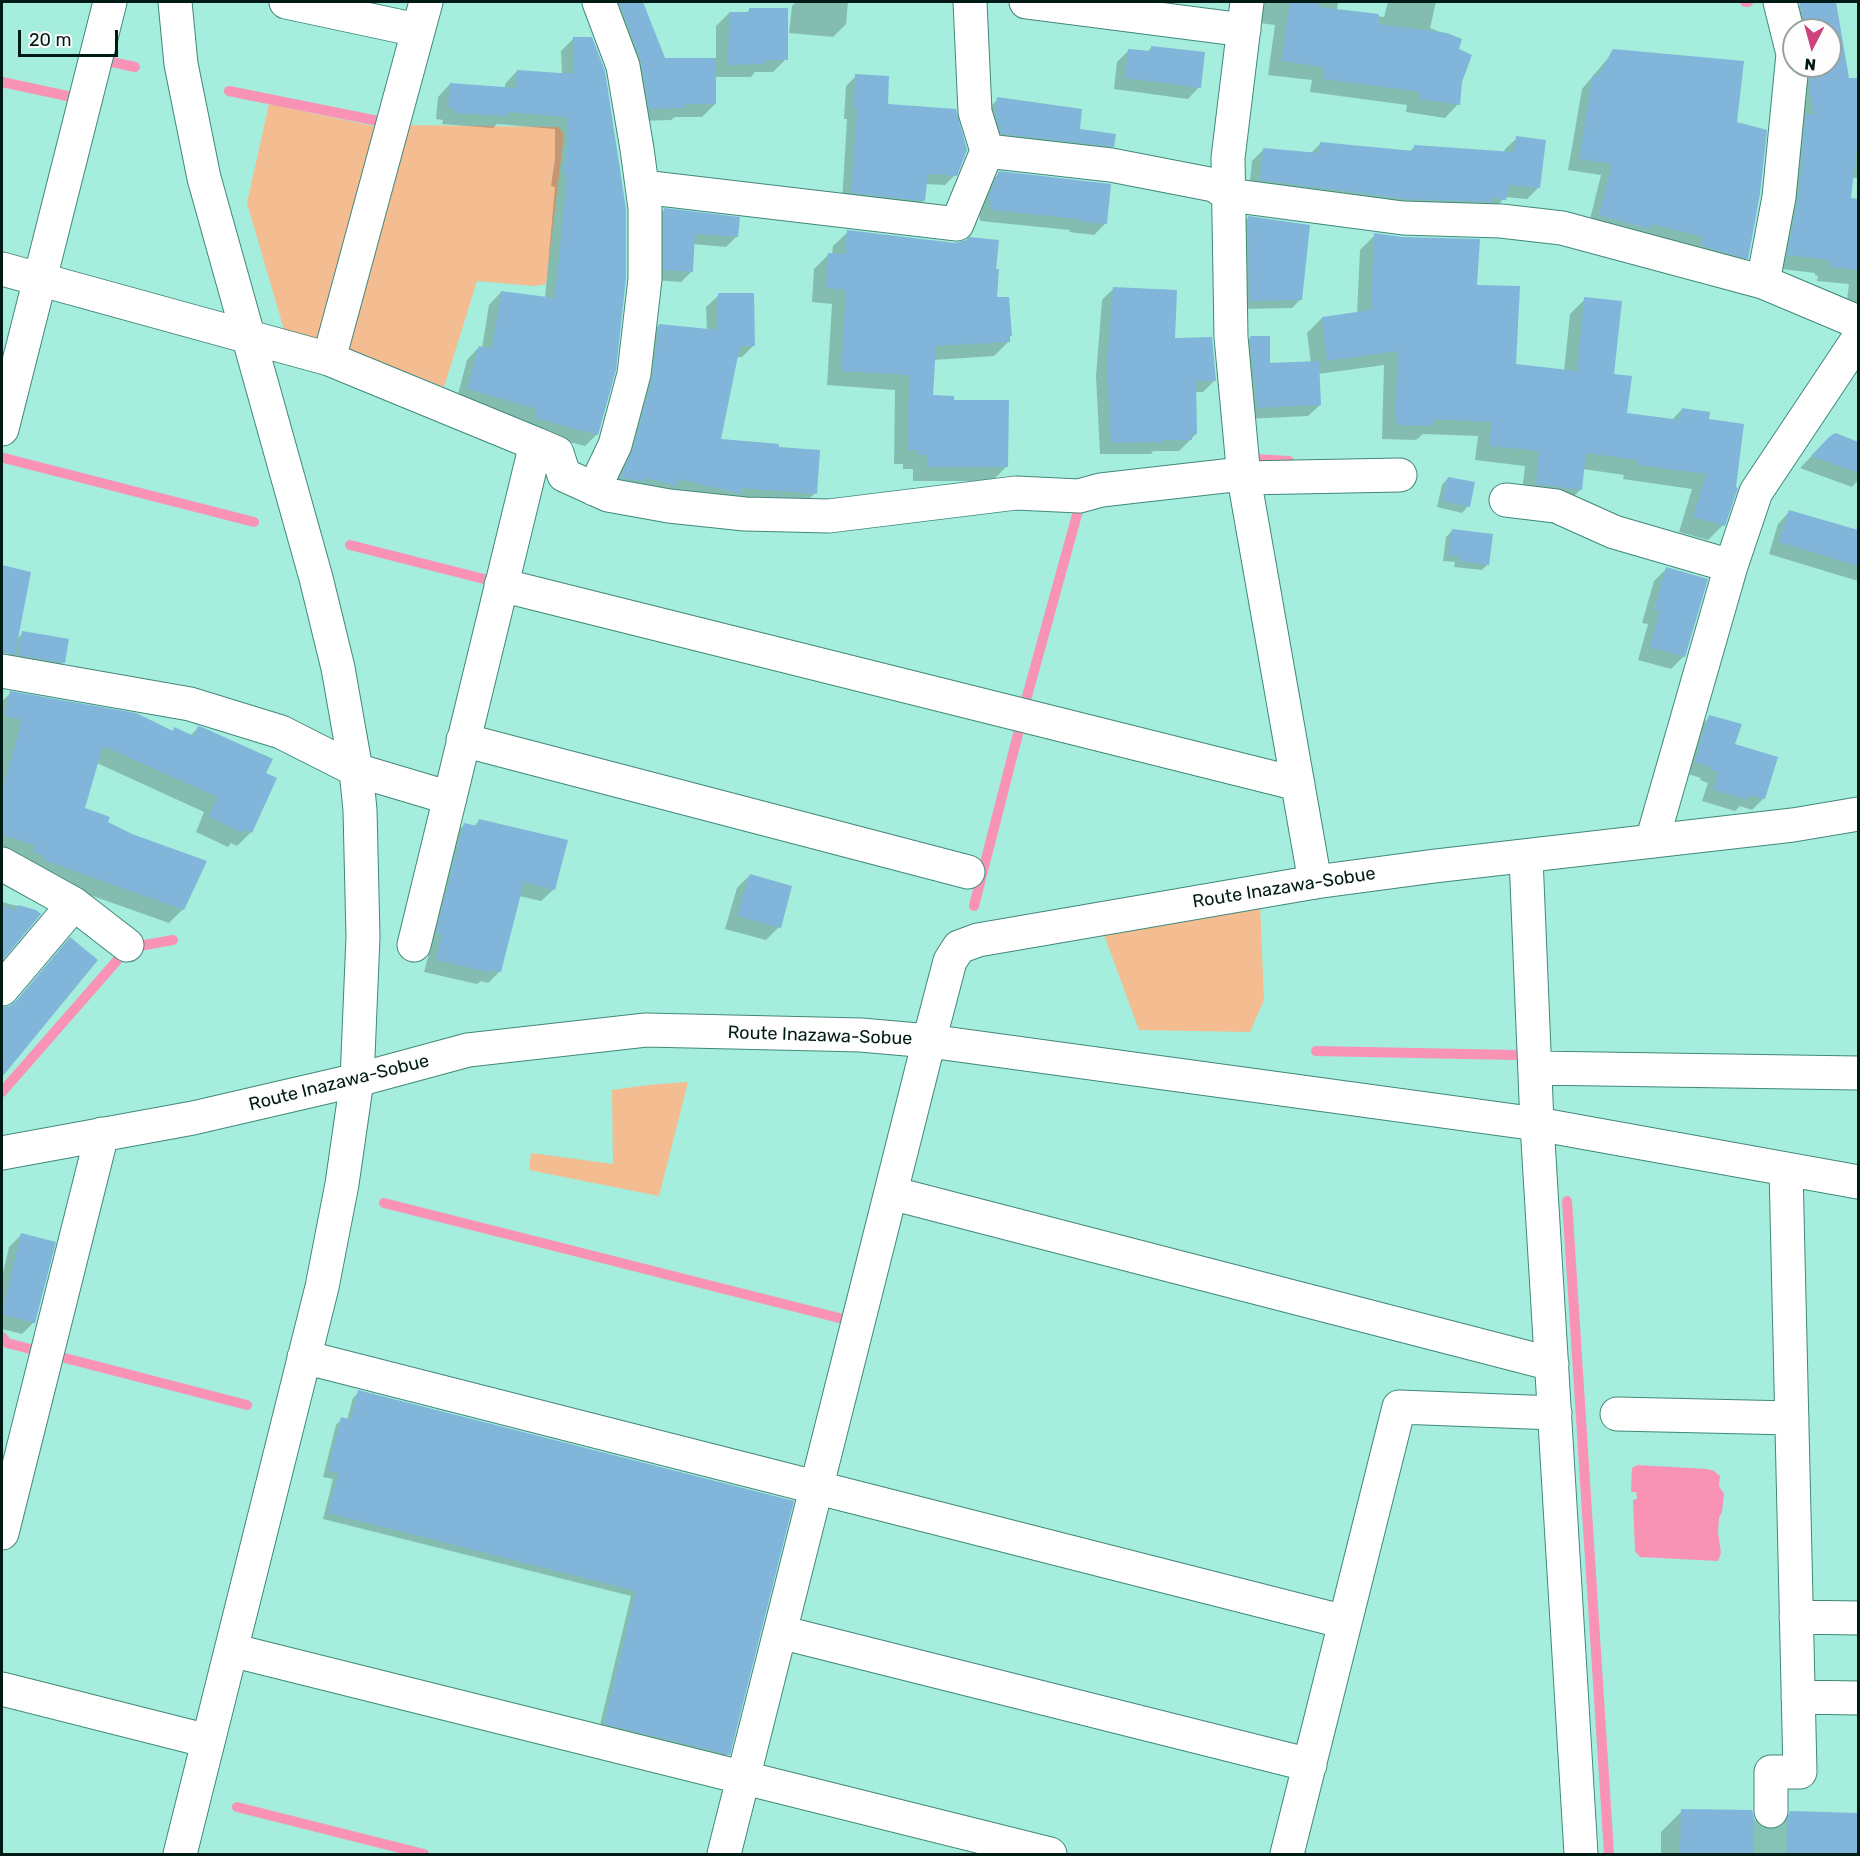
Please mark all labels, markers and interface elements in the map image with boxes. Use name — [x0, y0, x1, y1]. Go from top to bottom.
scale bar — [21, 18, 122, 56]
north arrow — [1782, 18, 1842, 78]
text: 20 m — [29, 29, 71, 51]
text: N — [1804, 54, 1817, 74]
street label: Route Inazawa-Sobue — [1191, 863, 1377, 913]
street label: Route Inazawa-Sobue — [727, 1022, 913, 1050]
street label: Route Inazawa-Sobue — [247, 1050, 431, 1116]

